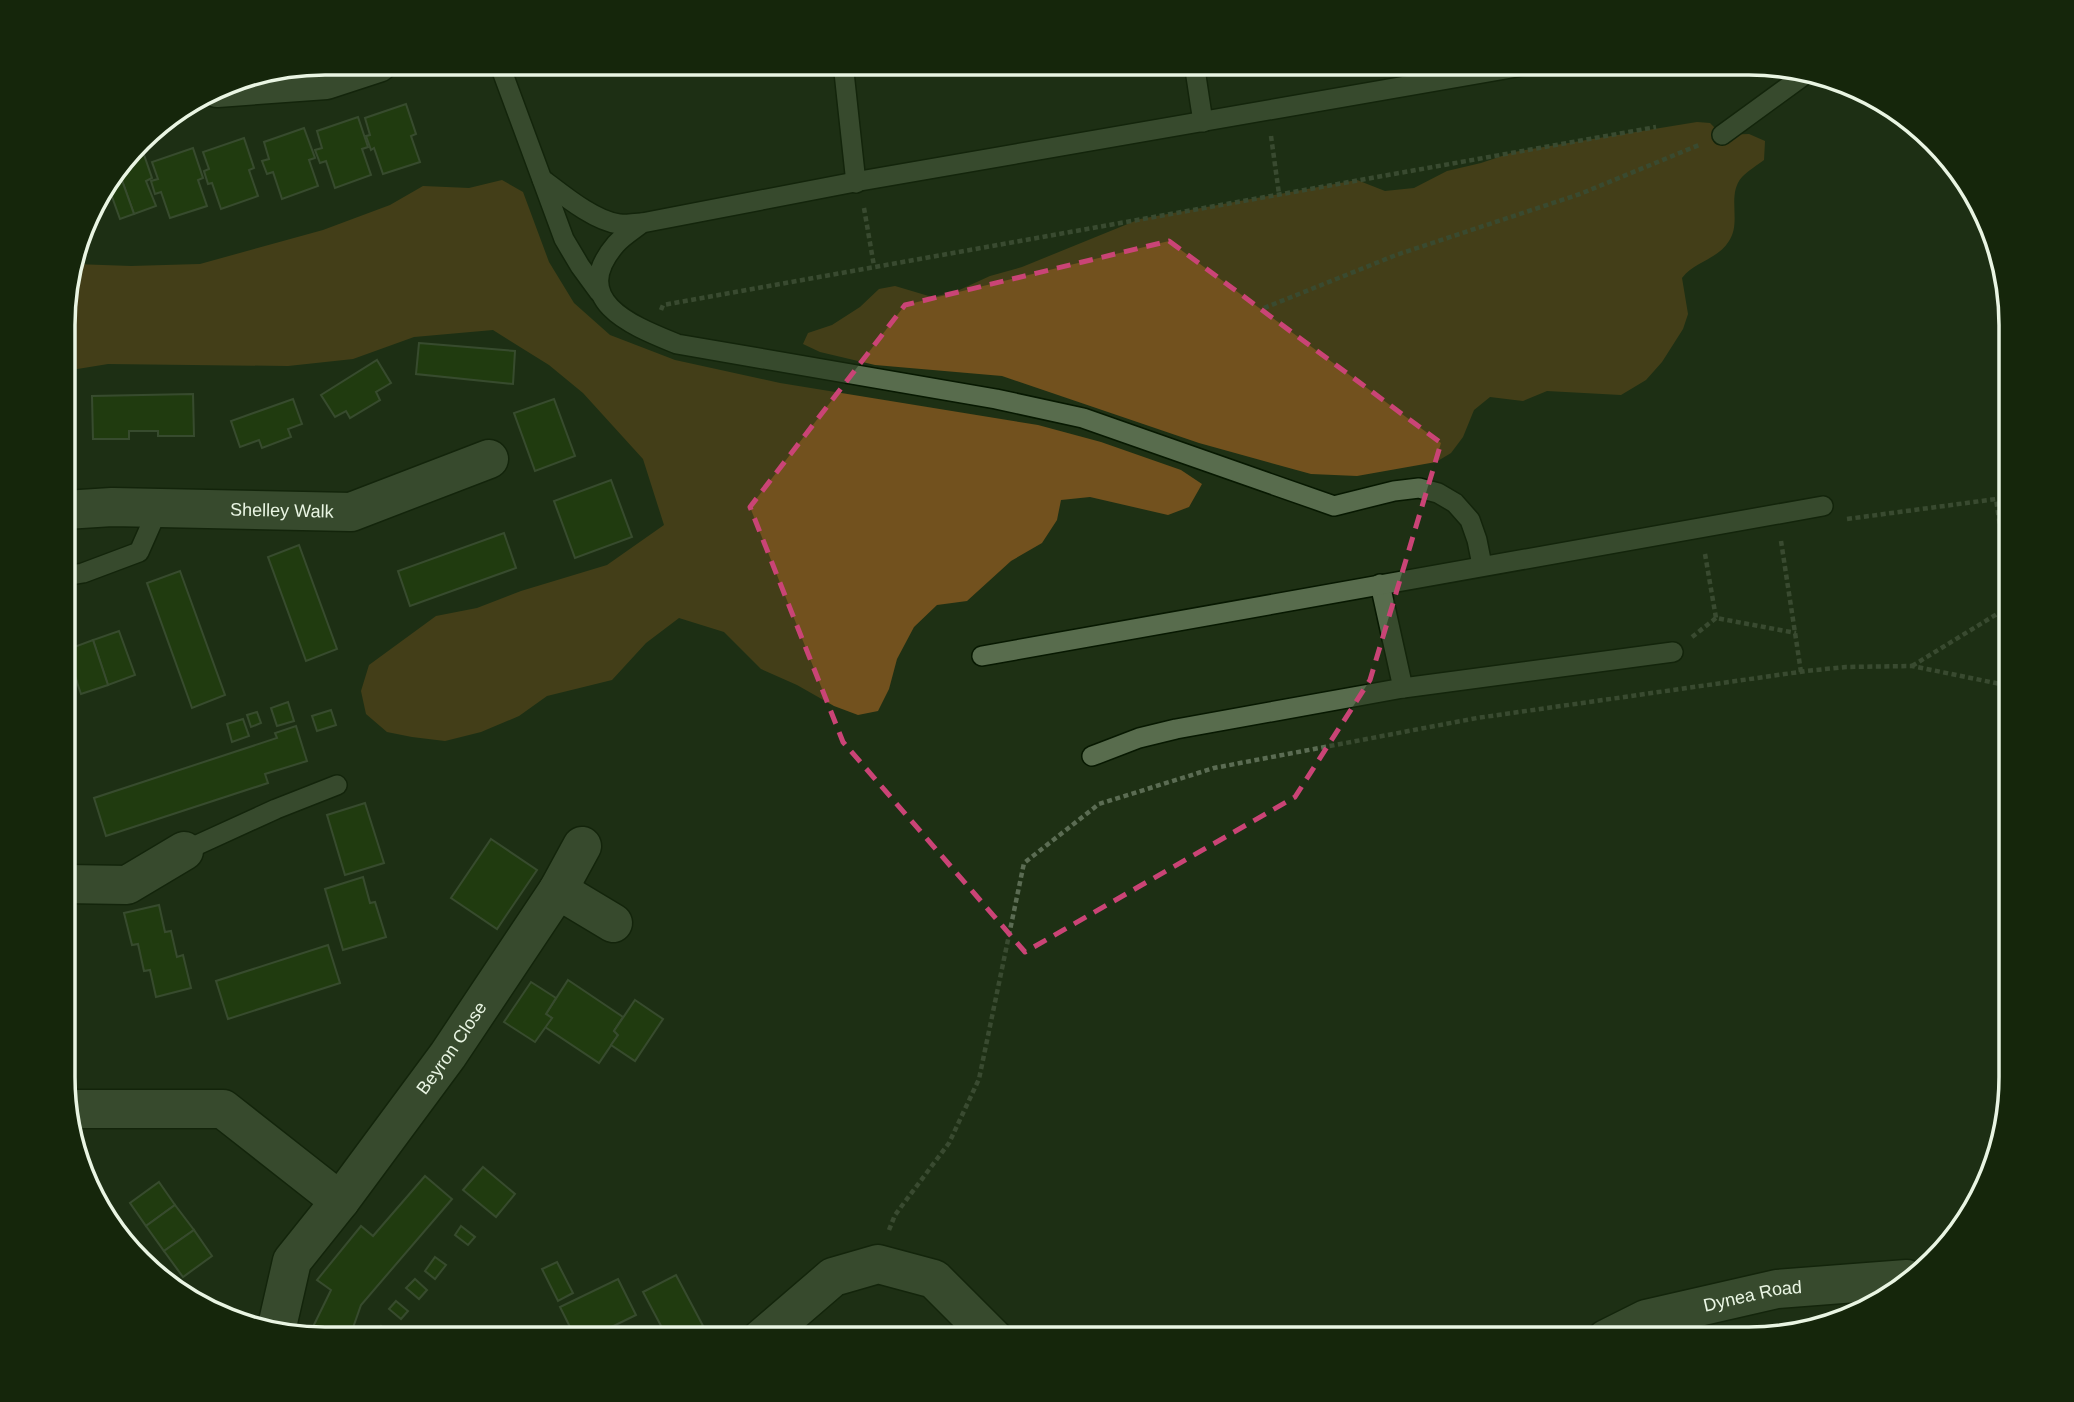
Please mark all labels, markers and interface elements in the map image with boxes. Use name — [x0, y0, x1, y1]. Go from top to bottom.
street label: Shelley Walk — [230, 499, 335, 522]
street label: Beyron Close — [412, 998, 491, 1098]
street label: Dynea Road — [1701, 1277, 1803, 1316]

